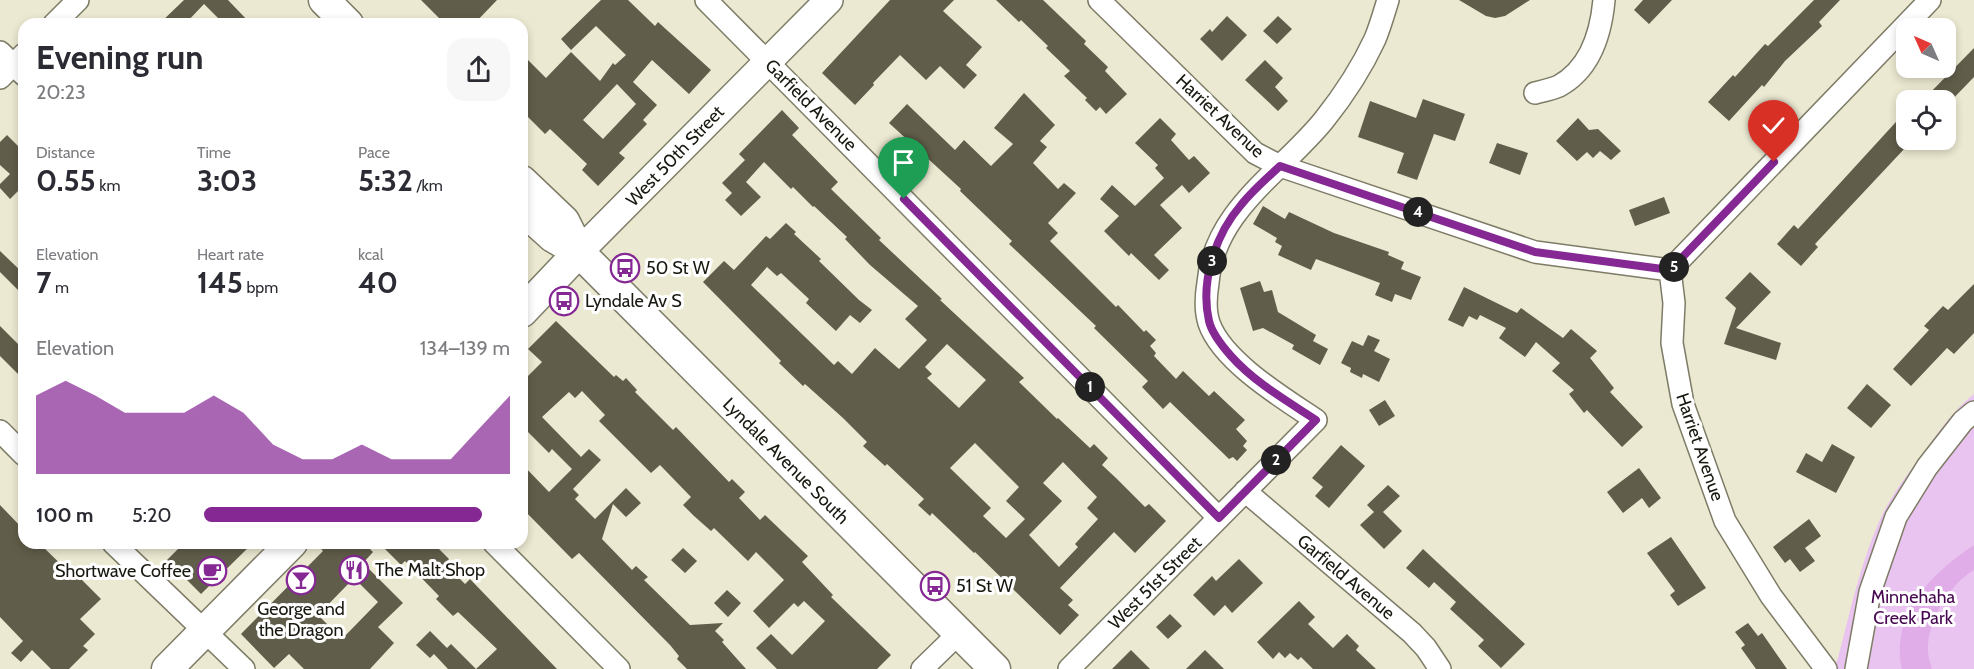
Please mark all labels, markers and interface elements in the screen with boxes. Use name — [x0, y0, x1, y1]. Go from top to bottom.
north arrow — [1896, 18, 1956, 78]
map controls — [1896, 18, 1956, 150]
text: Evening run — [36, 37, 203, 77]
button: share — [447, 38, 510, 101]
street label: Garfield Avenue — [761, 55, 861, 155]
street label: Harriet Avenue — [1171, 69, 1269, 163]
text: 20:23 — [36, 80, 86, 104]
button: locate — [1896, 90, 1956, 150]
pin — [1748, 100, 1799, 162]
street label: West 50th Street — [621, 101, 729, 211]
icon: check — [1757, 109, 1790, 142]
pin — [878, 137, 929, 199]
text: Distance — [36, 143, 95, 162]
text: Time — [197, 143, 231, 162]
text: Pace — [358, 143, 390, 162]
icon: arrive — [887, 146, 920, 179]
text: 0.55 — [36, 162, 96, 199]
text: 3:03 — [197, 162, 257, 199]
text: 5:32 — [358, 162, 413, 199]
text: km — [96, 176, 121, 195]
text: /km — [413, 176, 443, 195]
pin: 4 — [1403, 197, 1433, 227]
text: 4 — [1413, 202, 1423, 221]
text: Elevation — [36, 245, 99, 264]
text: Heart rate — [197, 245, 264, 264]
text: kcal — [358, 245, 384, 264]
pin: 3 — [1197, 246, 1227, 276]
text: 3 — [1208, 251, 1216, 270]
bus stop icon: 50 St W — [609, 252, 641, 284]
pin: 5 — [1659, 252, 1689, 282]
place label: 50 St W — [646, 257, 710, 279]
text: 5 — [1670, 257, 1678, 276]
text: 7 — [36, 264, 51, 301]
text: 145 — [197, 264, 243, 301]
text: 40 — [358, 264, 398, 301]
text: m — [51, 278, 69, 297]
text: bpm — [243, 278, 278, 297]
bus stop icon: Lyndale Av S — [548, 285, 580, 317]
place label: Lyndale Av S — [585, 290, 682, 312]
text: Elevation — [36, 336, 114, 360]
text: 134–139 m — [420, 336, 510, 360]
pin: 1 — [1075, 372, 1105, 402]
text: 1 — [1087, 377, 1093, 396]
street label: Harriet Avenue — [1671, 390, 1729, 504]
street label: Lyndale Avenue South — [718, 393, 854, 529]
pin: 2 — [1261, 445, 1291, 475]
text: 2 — [1272, 450, 1280, 469]
text: 100 m — [36, 503, 94, 527]
text: 5:20 — [132, 503, 171, 527]
street label: Garfield Avenue — [1293, 530, 1399, 624]
street label: West 51st Street — [1104, 532, 1206, 634]
restaurant icon: The Malt Shop — [338, 554, 370, 586]
cafe icon: Shortwave Coffee — [196, 555, 228, 587]
place label: The Malt Shop — [375, 559, 485, 581]
place label: Shortwave Coffee — [55, 560, 191, 582]
bar icon: George and the Dragon — [285, 564, 317, 596]
bus stop icon: 51 St W — [919, 570, 951, 602]
place label: 51 St W — [956, 575, 1013, 597]
park label: Minnehaha Creek Park — [1871, 586, 1956, 629]
place label: George and the Dragon — [257, 598, 345, 641]

